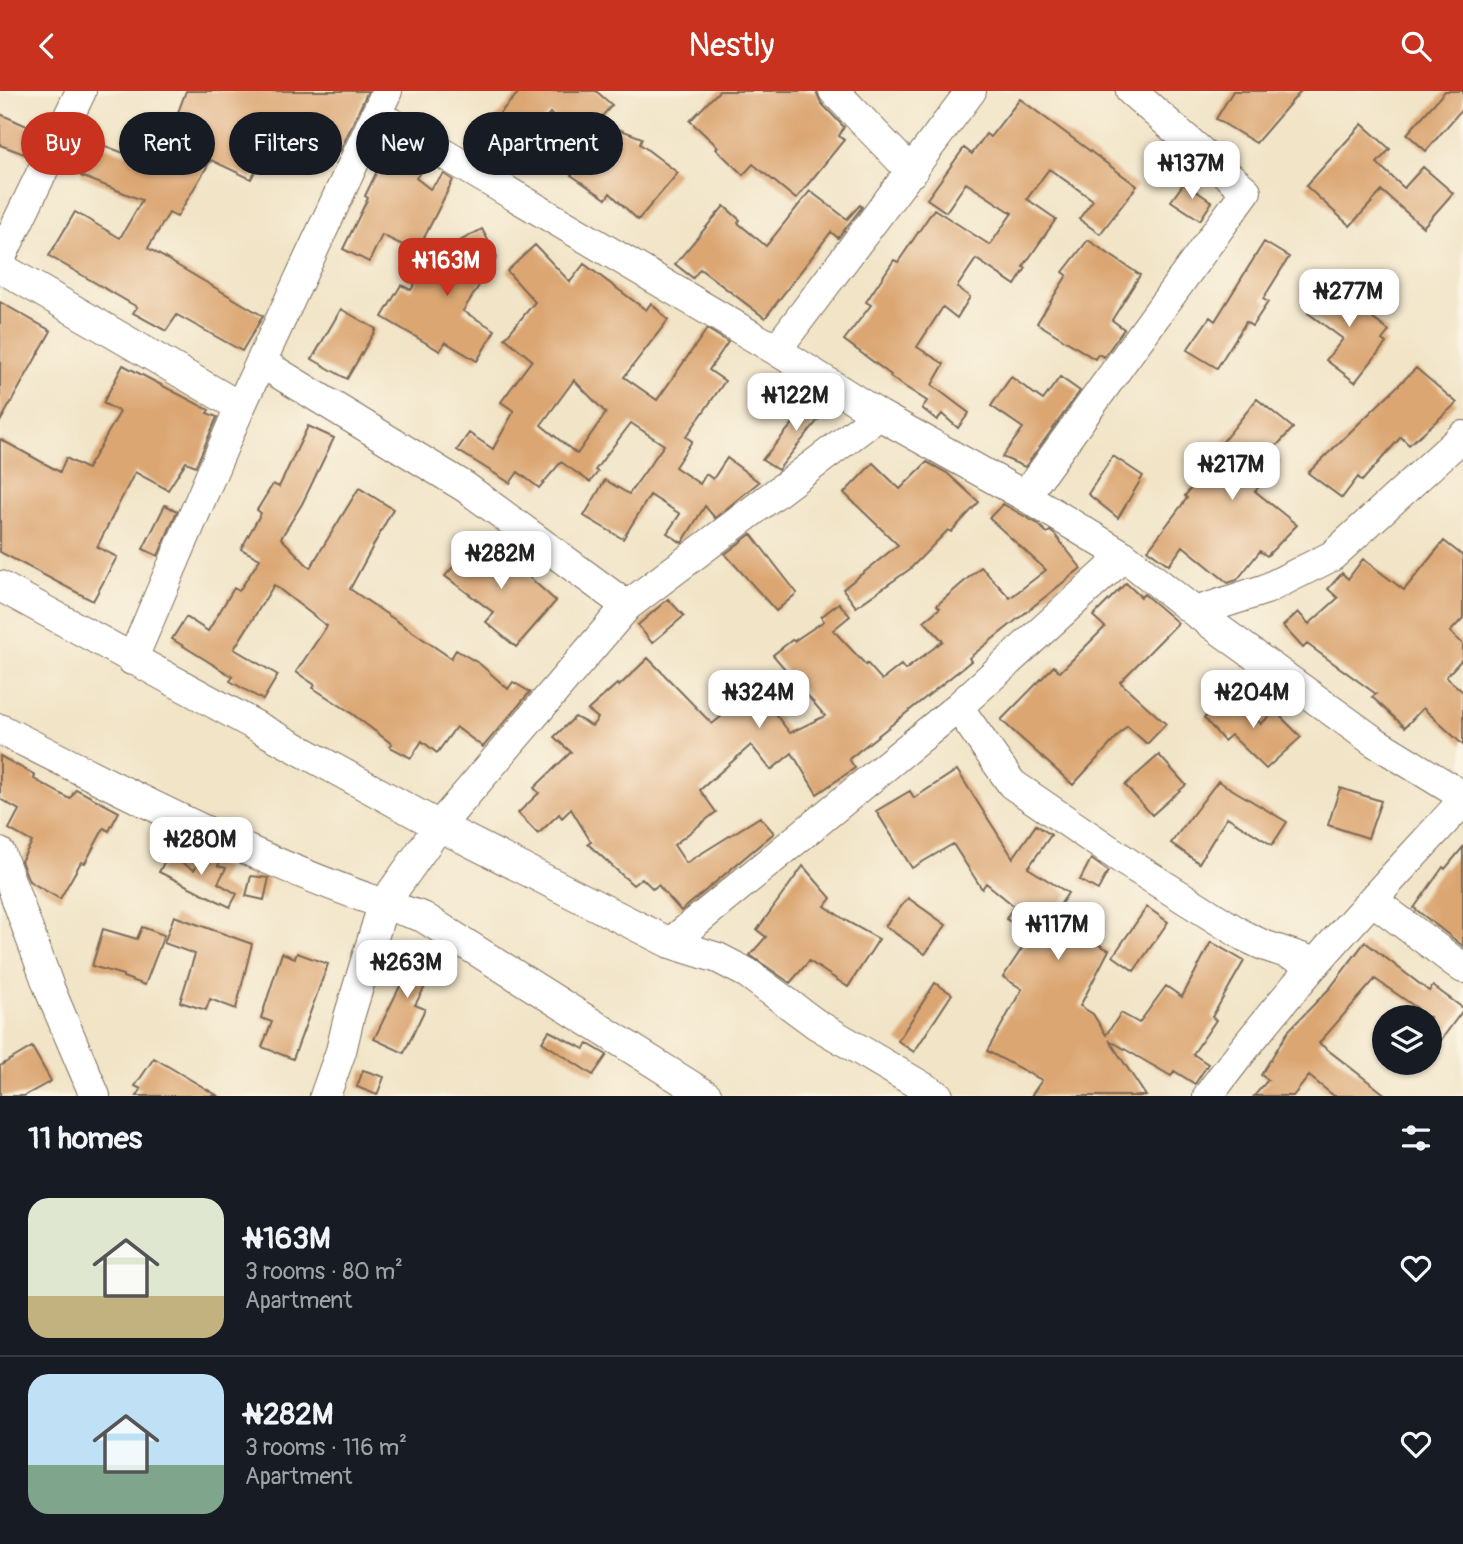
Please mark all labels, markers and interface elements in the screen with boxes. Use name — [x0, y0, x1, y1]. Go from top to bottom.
text: Nestly — [689, 26, 774, 66]
icon: back — [28, 27, 66, 65]
icon: search — [1397, 27, 1435, 65]
chip: Buy — [21, 112, 105, 175]
chip: Rent — [119, 112, 215, 175]
chip: Filters — [229, 112, 342, 175]
chip: New — [356, 112, 449, 175]
chip: Apartment — [463, 112, 623, 175]
pin: ₦137M — [1143, 141, 1241, 201]
text: ₦137M — [1160, 149, 1224, 178]
pin: ₦163M — [398, 239, 496, 298]
text: ₦163M — [414, 246, 480, 275]
pin: ₦277M — [1300, 269, 1398, 329]
text: ₦277M — [1315, 277, 1383, 306]
pin: ₦122M — [747, 373, 845, 433]
text: ₦122M — [763, 381, 829, 410]
pin: ₦217M — [1183, 443, 1281, 502]
text: ₦217M — [1200, 450, 1264, 479]
pin: ₦282M — [452, 531, 550, 591]
text: ₦282M — [467, 539, 535, 568]
pin: ₦324M — [710, 671, 808, 730]
pin: ₦204M — [1204, 671, 1302, 730]
text: ₦324M — [724, 678, 794, 707]
text: ₦204M — [1217, 678, 1289, 707]
pin: ₦280M — [152, 817, 250, 877]
text: ₦280M — [166, 825, 236, 854]
pin: ₦117M — [1009, 903, 1107, 962]
text: ₦117M — [1028, 910, 1088, 939]
pin: ₦263M — [358, 941, 456, 1000]
text: ₦263M — [372, 948, 442, 977]
map controls — [1372, 1005, 1442, 1075]
button: layers — [1372, 1005, 1442, 1075]
icon: filters — [1397, 1119, 1435, 1157]
text: 11 homes — [28, 1120, 142, 1157]
text: ₦163M — [245, 1220, 331, 1257]
icon: home — [84, 1226, 168, 1310]
icon: heart — [1397, 1249, 1435, 1287]
text: 3 rooms · 80 m² — [245, 1257, 403, 1286]
text: Apartment — [245, 1286, 352, 1315]
text: ₦282M — [245, 1396, 333, 1433]
icon: home — [84, 1402, 168, 1486]
icon: heart — [1397, 1425, 1435, 1463]
text: 3 rooms · 116 m² — [245, 1433, 407, 1462]
text: Apartment — [245, 1462, 352, 1491]

